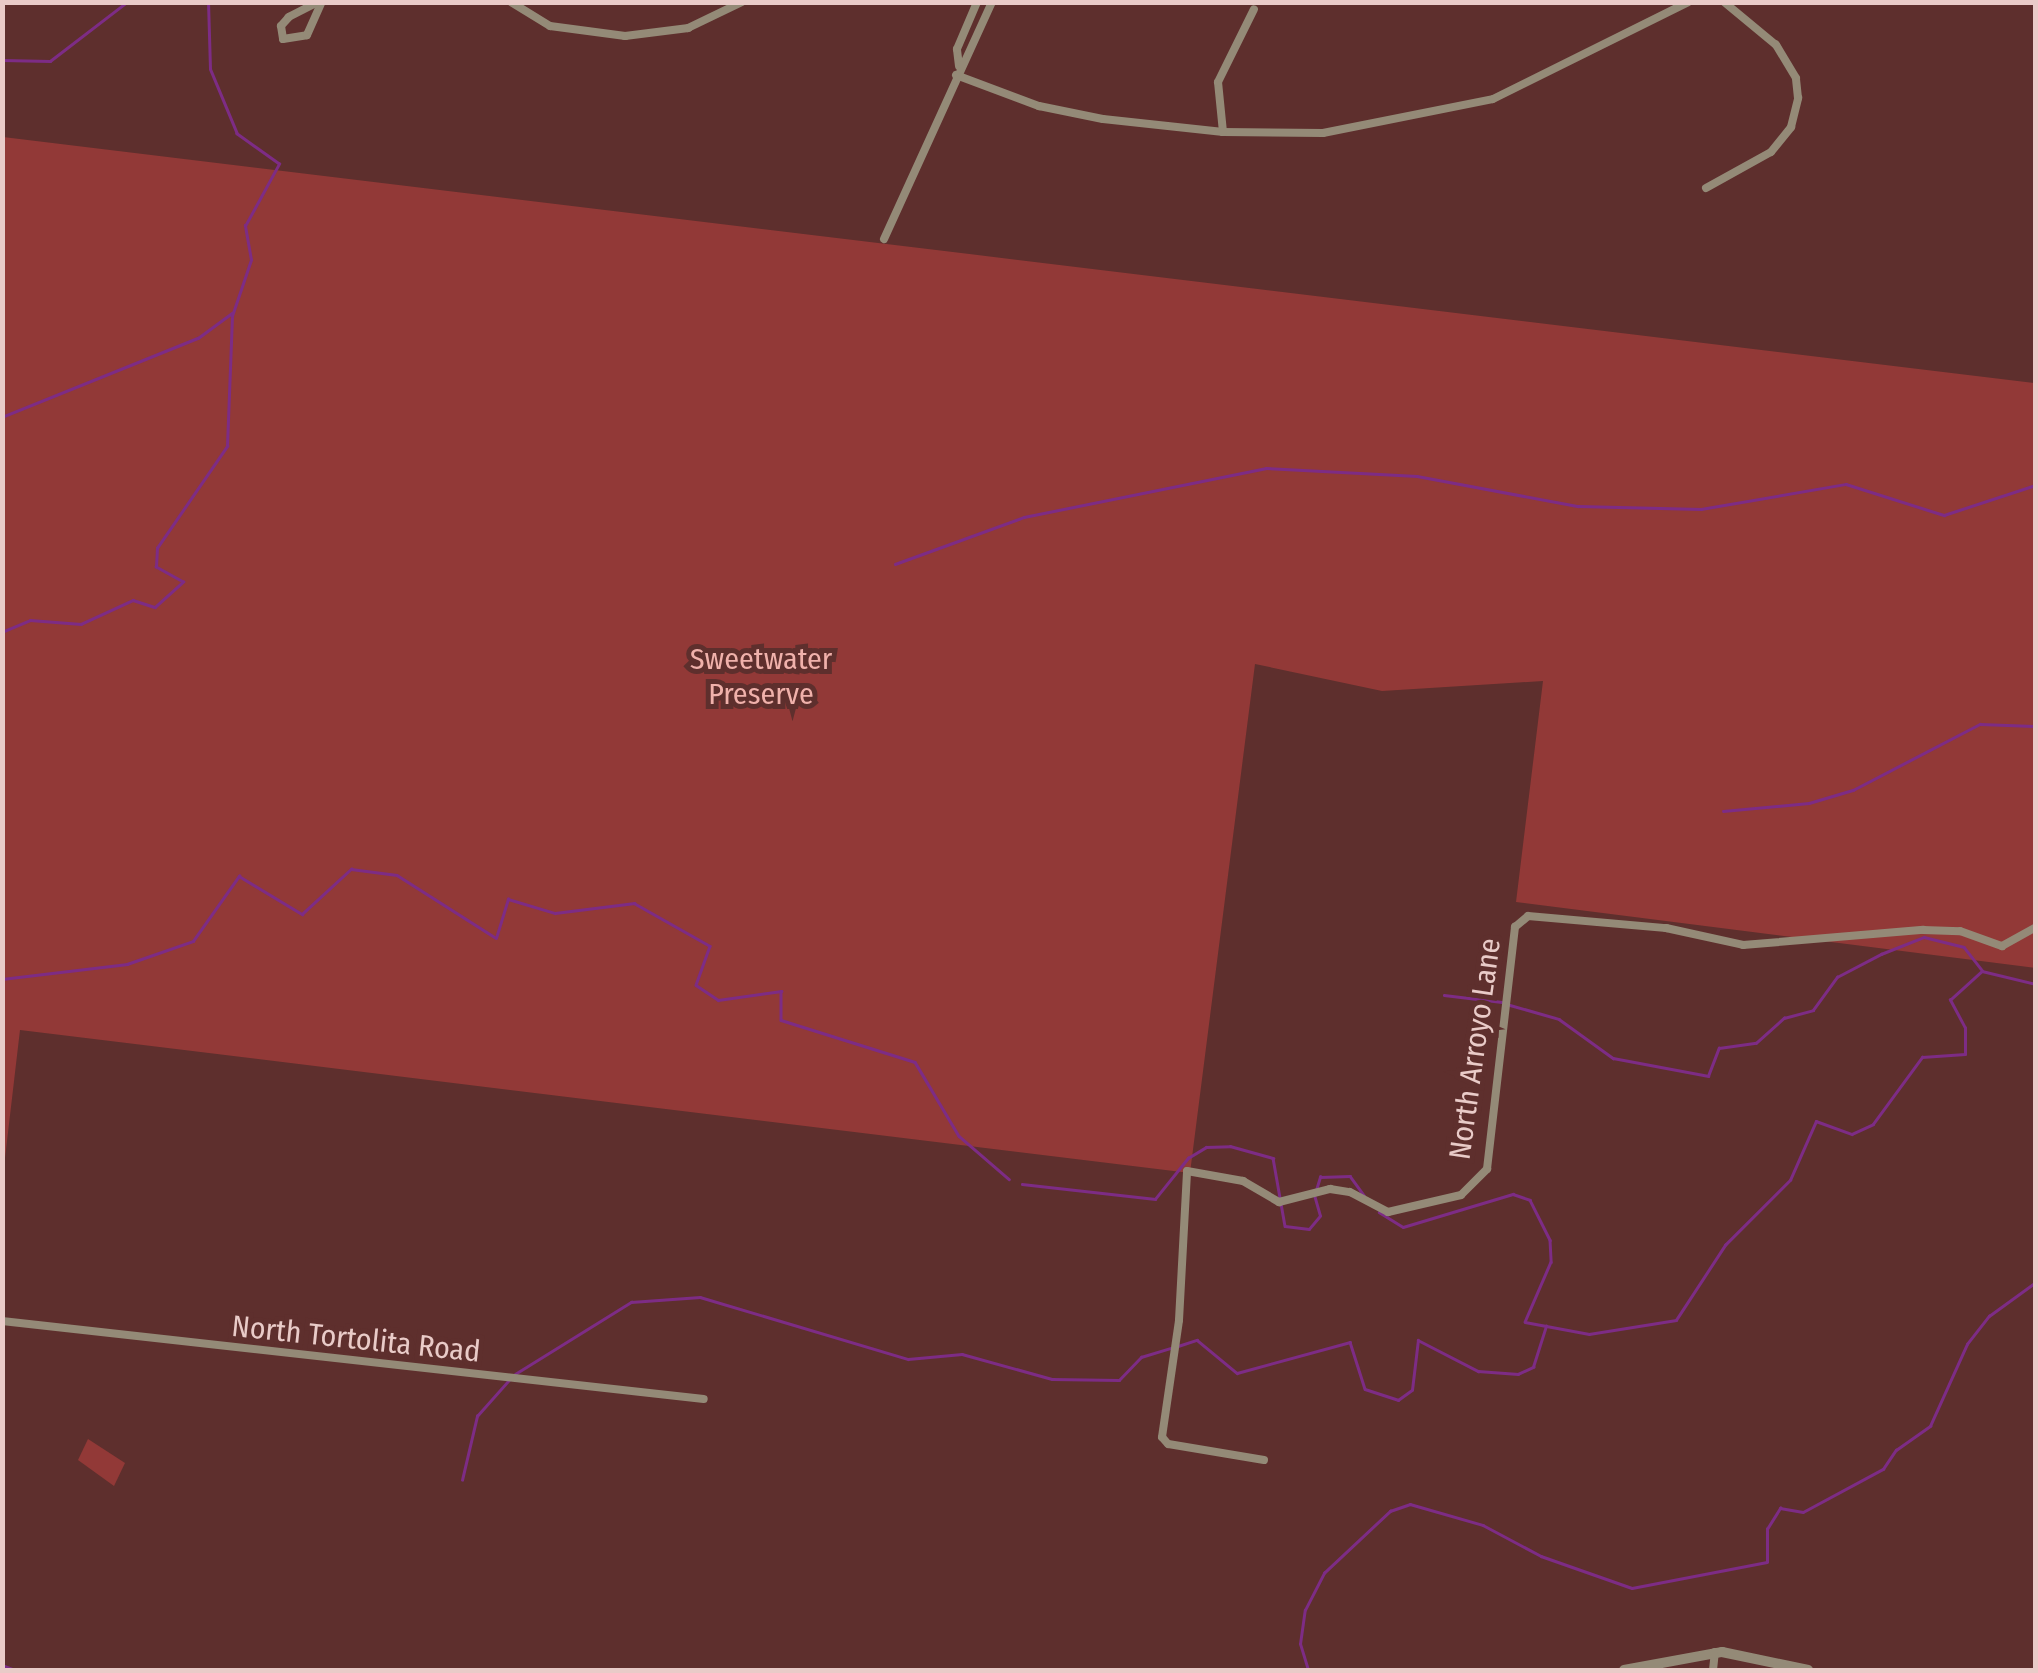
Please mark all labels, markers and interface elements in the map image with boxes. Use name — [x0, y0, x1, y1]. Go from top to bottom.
park label: Sweetwater Preserve — [690, 641, 832, 712]
street label: North Arroyo Lane — [1442, 936, 1508, 1162]
street label: North Tortolita Road — [230, 1308, 482, 1370]

